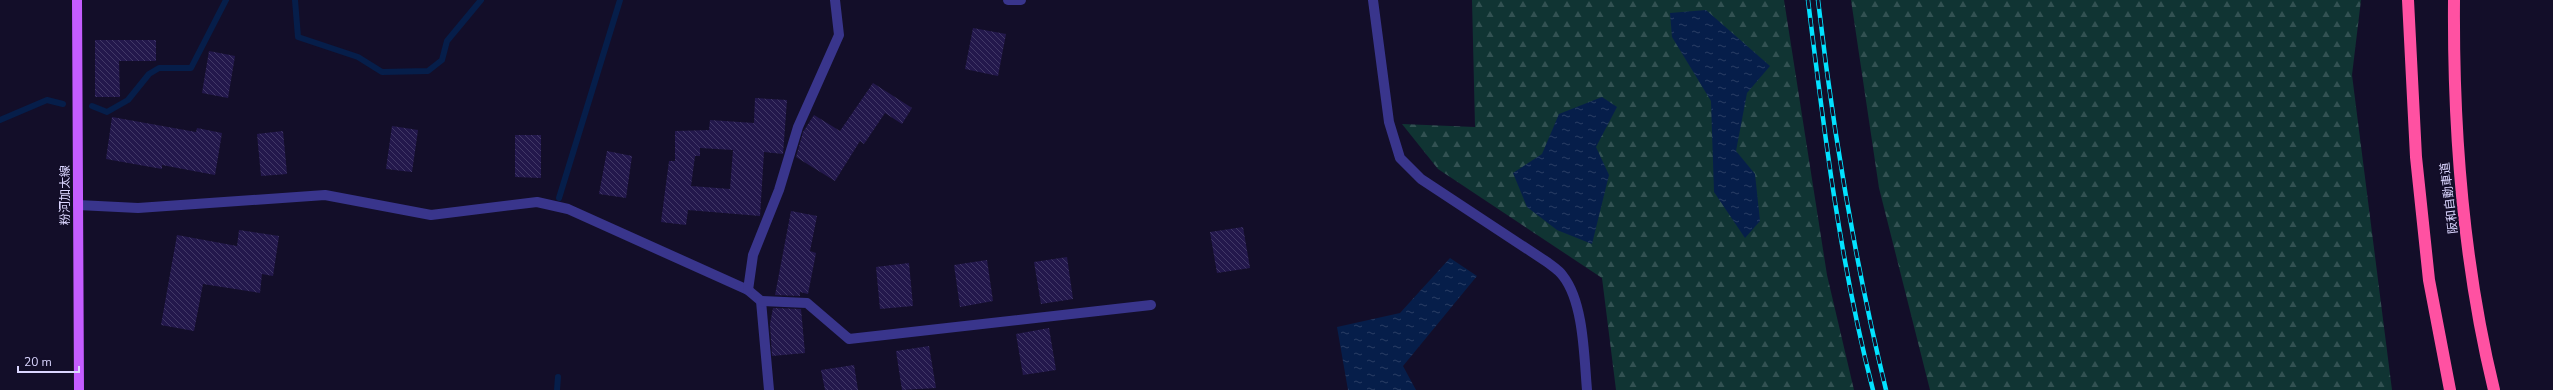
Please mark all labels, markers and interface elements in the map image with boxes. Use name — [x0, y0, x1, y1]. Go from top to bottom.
street label: 阪和自動車道 — [2437, 161, 2461, 235]
street label: 粉河加太線 — [57, 165, 73, 225]
scale bar — [18, 348, 79, 374]
text: 20 m — [24, 354, 52, 370]

